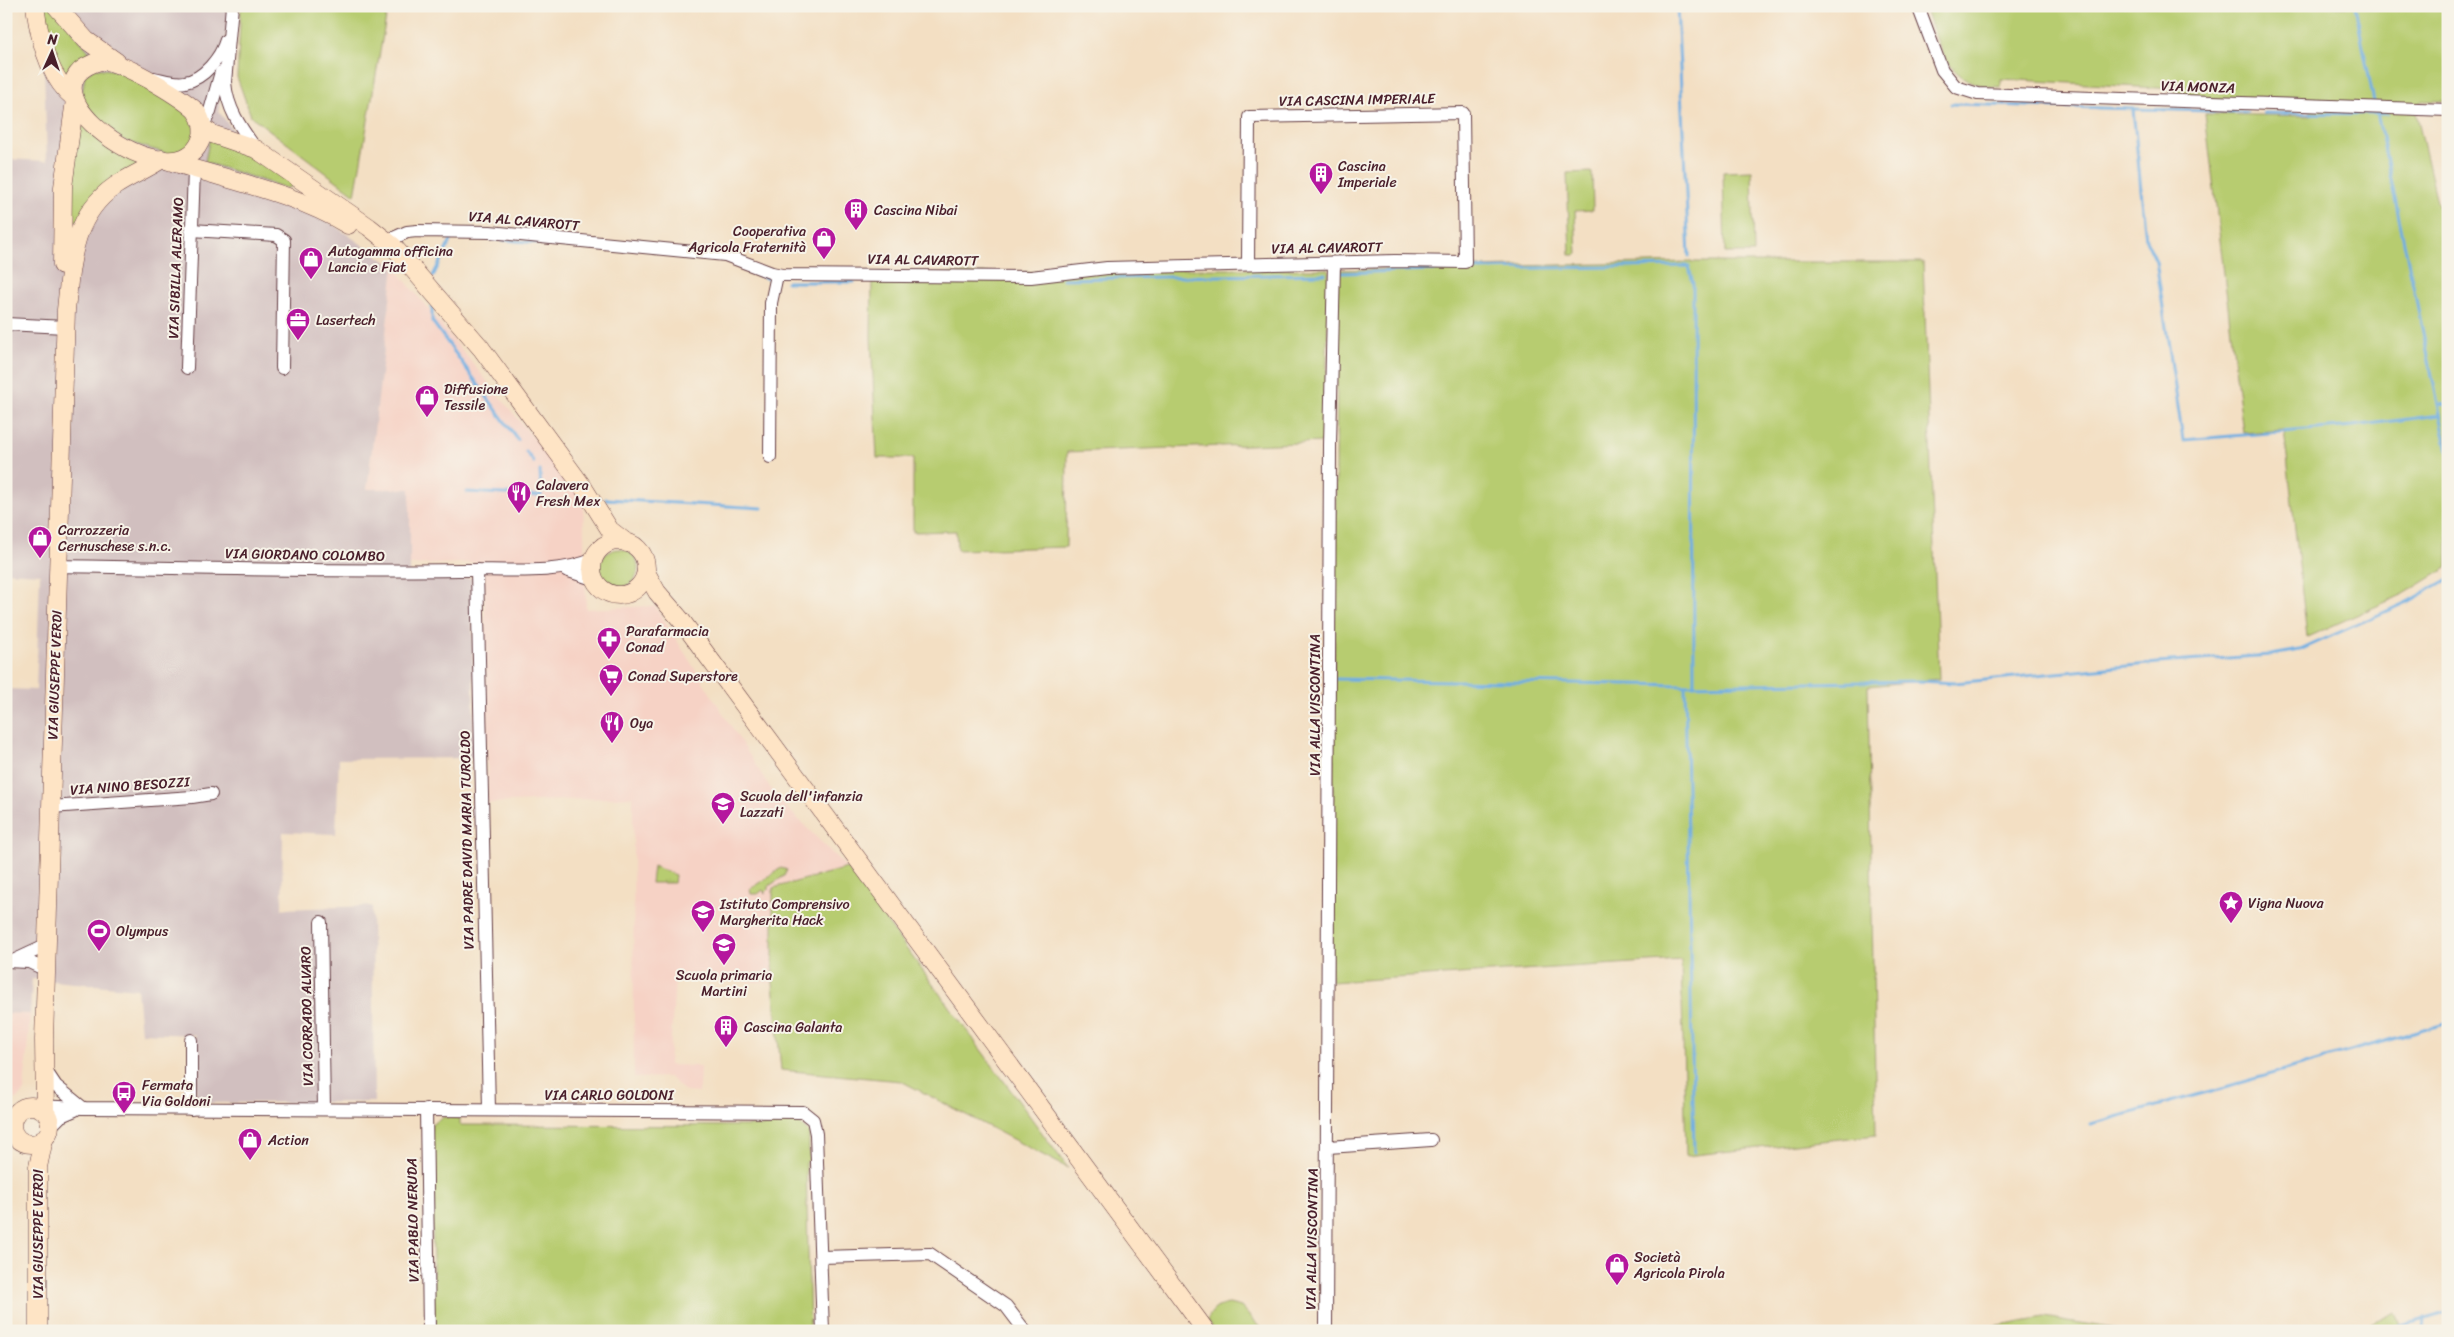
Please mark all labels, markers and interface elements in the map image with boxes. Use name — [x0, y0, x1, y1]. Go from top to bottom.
text: N — [46, 27, 58, 52]
north arrow — [28, 28, 78, 78]
street label: VIA MONZA — [2161, 73, 2235, 101]
street label: VIA CASCINA IMPERIALE — [1279, 86, 1436, 114]
place label: Cascina Imperiale — [1337, 154, 1397, 195]
building icon: Cascina Imperiale — [1308, 161, 1334, 195]
street label: VIA SIBILLA ALERAMO — [161, 197, 191, 339]
building icon: Cascina Nibai — [843, 197, 869, 231]
place label: Cascina Nibai — [874, 198, 959, 223]
street label: VIA AL CAVAROTT — [468, 204, 582, 238]
place label: Cooperativa Agricola Fraternità — [687, 219, 806, 260]
shop icon: Cooperativa Agricola Fraternità — [811, 226, 837, 260]
street label: VIA AL CAVAROTT — [1271, 235, 1384, 261]
place label: Autogamma officina Lancia e Fiat — [327, 239, 453, 280]
shop icon: Autogamma officina Lancia e Fiat — [298, 246, 324, 280]
street label: VIA AL CAVAROTT — [867, 247, 980, 273]
office icon: Lasertech — [285, 307, 311, 341]
place label: Lasertech — [316, 308, 376, 333]
place label: Diffusione Tessile — [444, 377, 508, 418]
shop icon: Diffusione Tessile — [414, 384, 440, 418]
place label: Calavera Fresh Mex — [536, 473, 601, 514]
restaurant icon: Calavera Fresh Mex — [506, 480, 532, 514]
place label: Carrozzeria Cernuschese s.n.c. — [58, 518, 172, 559]
shop icon: Carrozzeria Cernuschese s.n.c. — [27, 525, 53, 559]
street label: VIA GIORDANO COLOMBO — [225, 541, 385, 569]
street label: VIA GIUSEPPE VERDI — [40, 609, 70, 740]
place label: Parafarmacia Conad — [626, 619, 709, 660]
pharmacy icon: Parafarmacia Conad — [596, 626, 622, 660]
street label: VIA ALLA VISCONTINA — [1303, 634, 1328, 776]
supermarket icon: Conad Superstore — [598, 663, 624, 697]
place label: Conad Superstore — [628, 664, 738, 689]
restaurant icon: Oya — [599, 710, 625, 744]
place label: Oya — [630, 711, 653, 736]
street label: VIA PADRE DAVID MARIA TUROLDO — [453, 730, 481, 950]
street label: VIA NINO BESOZZI — [69, 769, 192, 803]
place label: Scuola dell'infanzia Lazzati — [740, 784, 864, 825]
school or university icon: Scuola dell'infanzia Lazzati — [710, 791, 736, 825]
place icon: Vigna Nuova — [2218, 890, 2244, 924]
place label: Vigna Nuova — [2248, 891, 2324, 916]
place label: Istituto Comprensivo Margherita Hack — [719, 892, 850, 933]
school or university icon: Istituto Comprensivo Margherita Hack — [690, 899, 716, 933]
sports icon: Olympus — [86, 918, 112, 952]
place label: Olympus — [116, 919, 169, 944]
school or university icon: Scuola primaria Martini — [711, 932, 737, 966]
street label: VIA CORRADO ALVARO — [293, 946, 321, 1086]
place label: Scuola primaria Martini — [676, 963, 772, 1004]
building icon: Cascina Galanta — [713, 1014, 739, 1048]
place label: Cascina Galanta — [744, 1015, 842, 1040]
place label: Fermata Via Goldoni — [142, 1073, 212, 1114]
bus stop icon: Fermata Via Goldoni — [111, 1080, 137, 1114]
street label: VIA CARLO GOLDONI — [544, 1083, 675, 1108]
shop icon: Action — [237, 1127, 263, 1161]
place label: Action — [267, 1128, 309, 1153]
street label: VIA PABLO NERUDA — [399, 1158, 427, 1282]
street label: VIA ALLA VISCONTINA — [1298, 1168, 1326, 1310]
street label: VIA GIUSEPPE VERDI — [26, 1169, 51, 1299]
place label: Società Agricola Pirola — [1633, 1245, 1725, 1286]
shop icon: Società Agricola Pirola — [1604, 1252, 1630, 1286]

